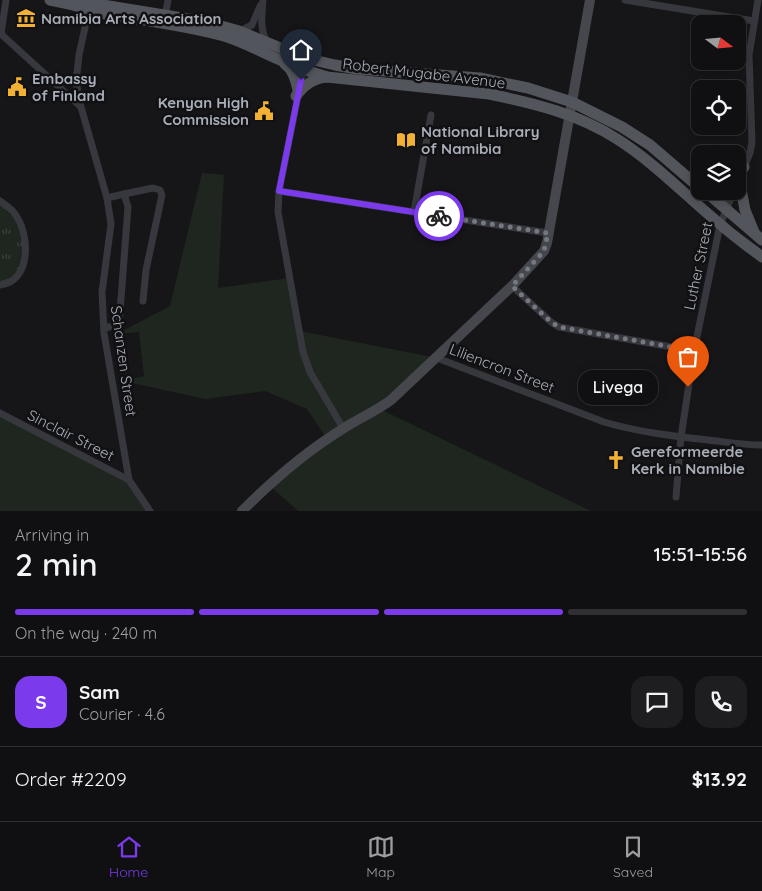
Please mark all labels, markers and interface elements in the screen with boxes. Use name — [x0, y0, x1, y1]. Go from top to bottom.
museum icon: Namibia Arts Association — [15, 7, 37, 29]
place label: Namibia Arts Association — [41, 9, 222, 28]
north arrow — [691, 15, 746, 70]
map controls — [691, 15, 746, 200]
pin — [280, 29, 322, 80]
icon: home — [287, 36, 315, 64]
street label: Robert Mugabe Avenue — [342, 54, 506, 92]
place label: Embassy of Finland — [32, 69, 105, 105]
public building icon: Embassy of Finland — [6, 76, 28, 98]
button: locate — [691, 80, 746, 135]
place label: Kenyan High Commission — [158, 93, 249, 129]
public building icon: Kenyan High Commission — [253, 100, 275, 122]
place label: National Library of Namibia — [421, 122, 540, 158]
library icon: National Library of Namibia — [395, 129, 417, 151]
button: layers — [691, 145, 746, 200]
courier — [414, 191, 464, 241]
icon: bike — [425, 202, 453, 230]
street label: Luther Street — [679, 220, 717, 312]
street label: Schanzen Street — [107, 304, 141, 418]
pin — [667, 336, 709, 387]
street label: Liliencron Street — [447, 339, 557, 397]
icon: bag — [674, 343, 702, 371]
callout: Livega — [578, 370, 658, 404]
text: Livega — [593, 377, 643, 397]
street label: Sinclair Street — [24, 405, 118, 465]
place label: Gereformeerde Kerk in Namibie — [631, 442, 745, 478]
church icon: Gereformeerde Kerk in Namibie — [605, 449, 627, 471]
text: Arriving in — [15, 525, 89, 545]
text: 15:51–15:56 — [654, 542, 747, 566]
text: 2 min — [15, 544, 98, 584]
text: On the way · 240 m — [15, 623, 157, 643]
button: chat — [631, 676, 683, 728]
button: phone — [695, 676, 747, 728]
text: Sam — [79, 680, 120, 704]
text: S — [35, 690, 47, 714]
text: Courier · 4.6 — [79, 704, 165, 724]
text: Order #2209 — [15, 767, 127, 791]
text: $13.92 — [692, 767, 747, 791]
tab: Home — [109, 833, 148, 881]
tab: Map — [366, 833, 395, 881]
tab: Saved — [613, 833, 653, 881]

